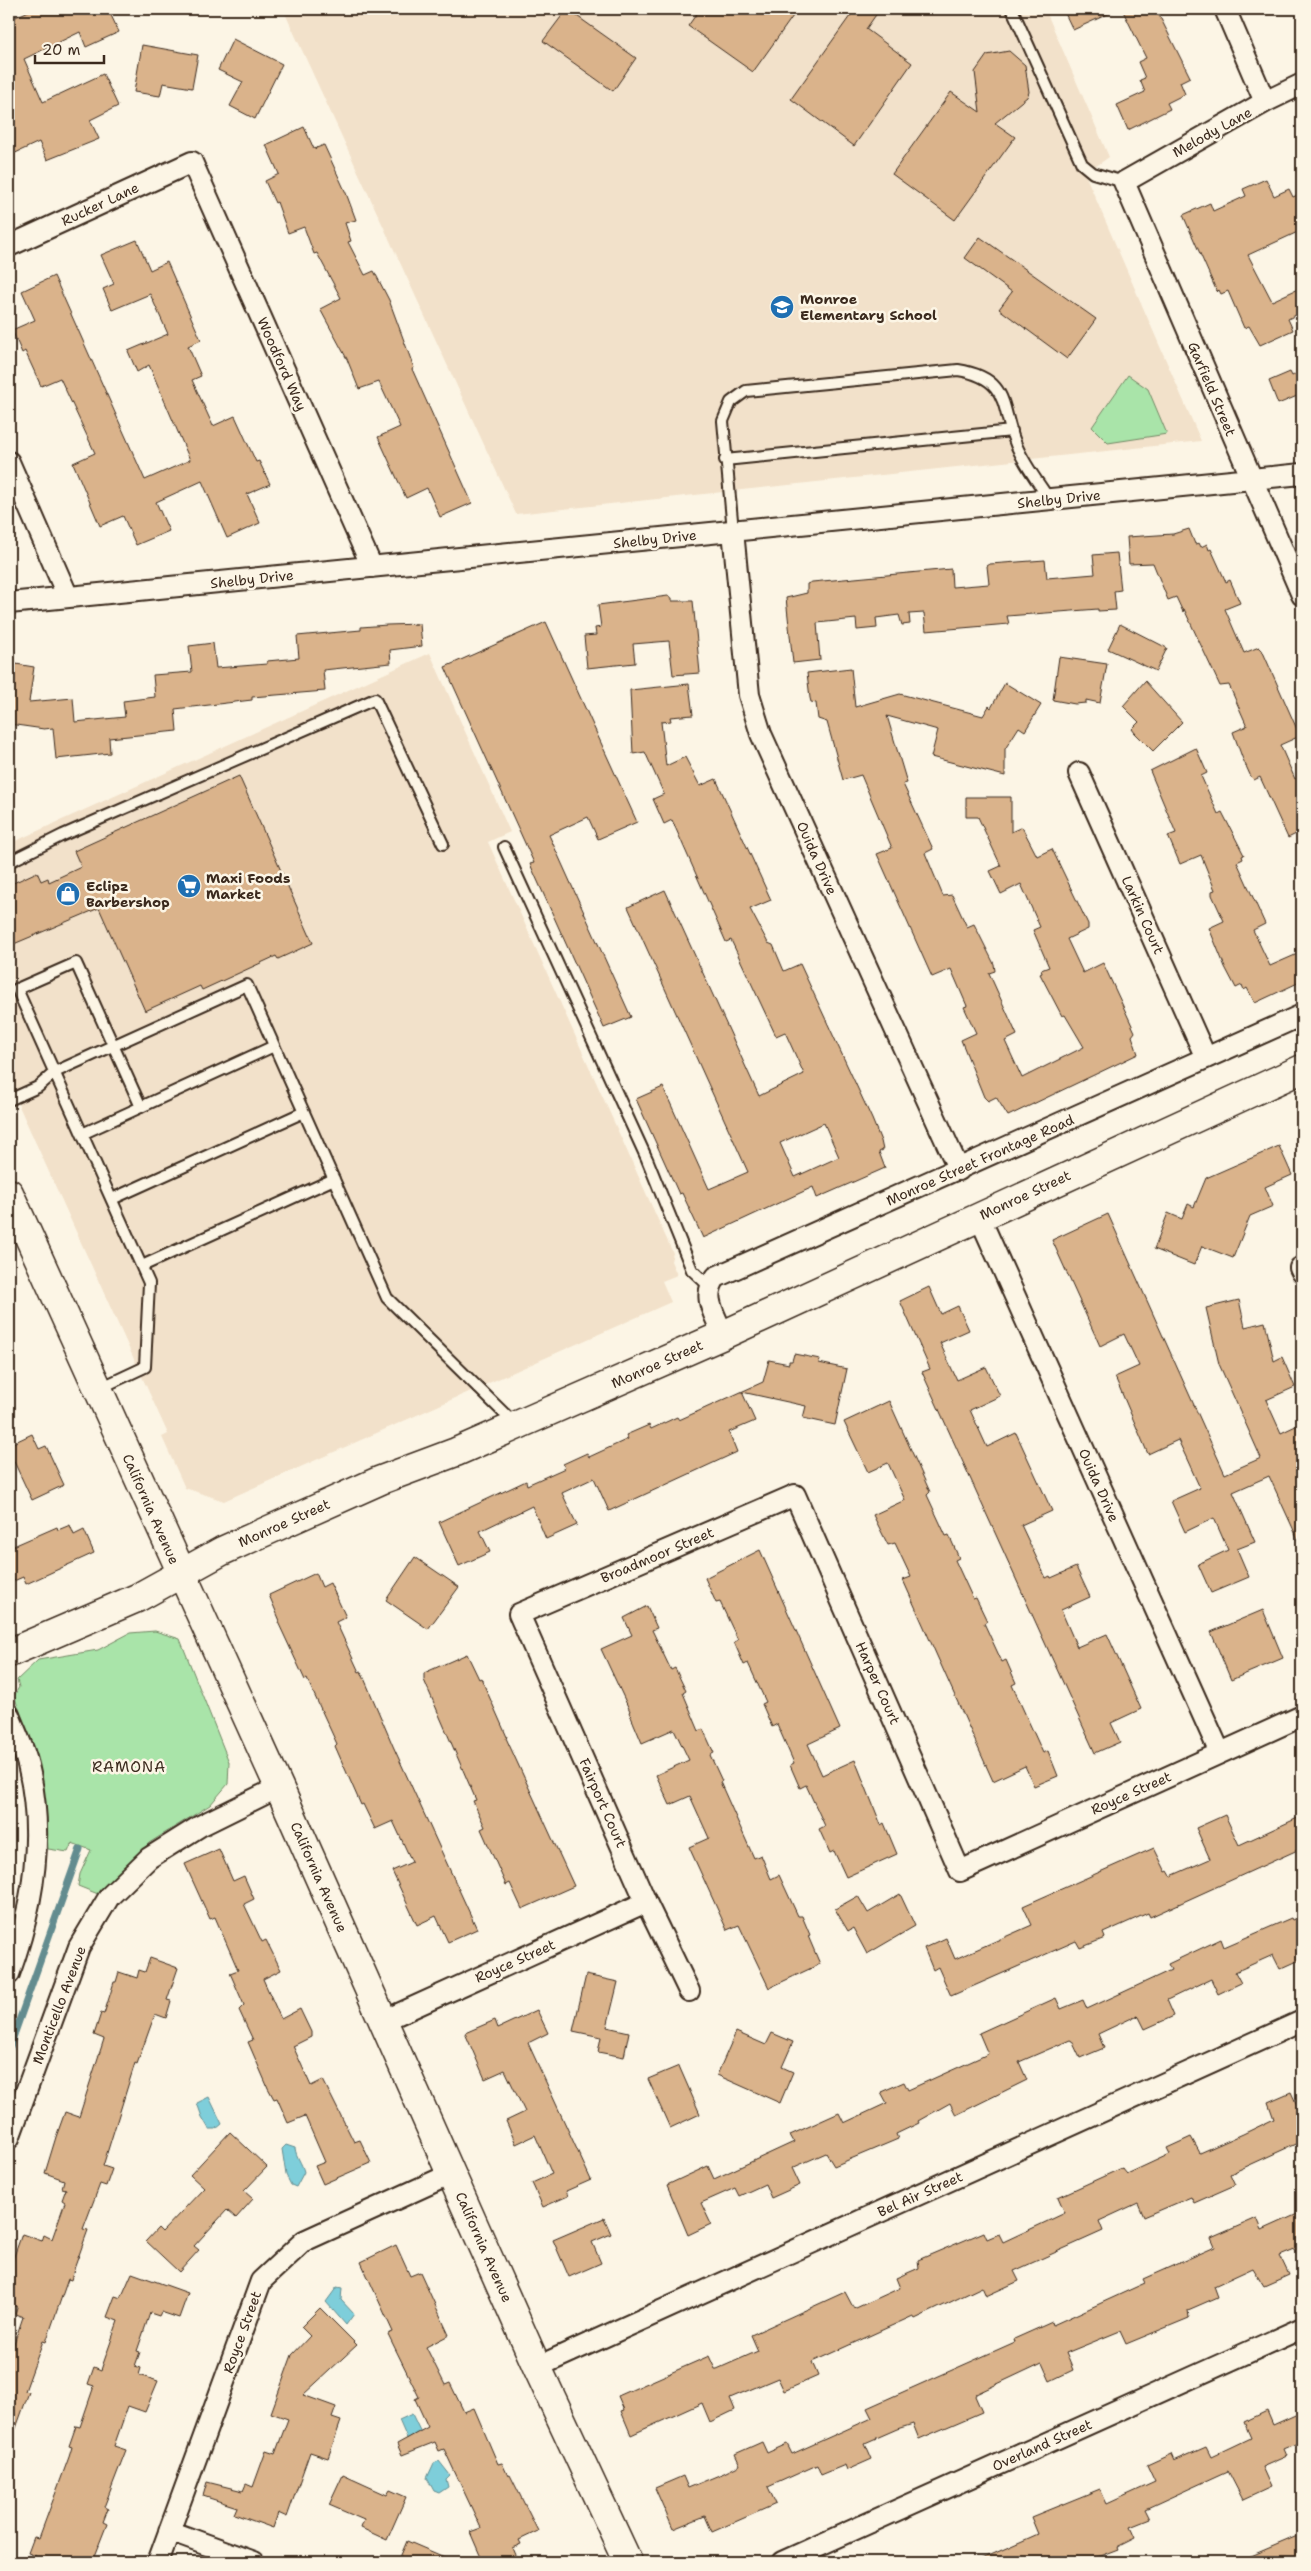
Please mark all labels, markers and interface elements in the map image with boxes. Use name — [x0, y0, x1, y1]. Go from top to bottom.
scale bar — [35, 32, 104, 64]
text: 20 m — [42, 40, 81, 60]
street label: Melody Lane — [1169, 103, 1255, 161]
street label: Rucker Lane — [58, 178, 142, 230]
place label: Monroe Elementary School — [800, 290, 937, 324]
school or university icon: Monroe Elementary School — [769, 294, 795, 320]
street label: Woodford Way — [253, 314, 311, 414]
street label: Garfield Street — [1184, 339, 1240, 439]
street label: Shelby Drive — [1016, 486, 1102, 512]
street label: Shelby Drive — [612, 526, 698, 552]
street label: Shelby Drive — [209, 566, 295, 592]
street label: Ouida Drive — [793, 818, 841, 898]
place label: Maxi Foods Market — [206, 869, 290, 903]
supermarket icon: Maxi Foods Market — [176, 873, 202, 899]
street label: Larkin Court — [1118, 873, 1168, 957]
place label: Eclipz Barbershop — [86, 877, 170, 911]
shop icon: Eclipz Barbershop — [55, 881, 81, 907]
street label: Monroe Street Frontage Road — [883, 1111, 1077, 1209]
street label: Monroe Street — [977, 1167, 1073, 1223]
street label: Monroe Street — [608, 1336, 706, 1392]
street label: Ouida Drive — [1075, 1445, 1123, 1525]
street label: California Avenue — [119, 1451, 183, 1567]
street label: Monroe Street — [235, 1495, 333, 1551]
street label: Broadmoor Street — [598, 1523, 716, 1587]
street label: Harper Court — [852, 1639, 904, 1727]
street label: Fairport Court — [575, 1755, 631, 1851]
district label: RAMONA — [92, 1757, 166, 1777]
street label: Royce Street — [1088, 1767, 1174, 1819]
street label: California Avenue — [287, 1819, 351, 1935]
street label: Royce Street — [472, 1935, 558, 1987]
street label: Monticello Avenue — [28, 1943, 90, 2067]
street label: Bel Air Street — [875, 2167, 965, 2221]
street label: California Avenue — [452, 2189, 516, 2305]
street label: Royce Street — [219, 2288, 265, 2376]
street label: Overland Street — [989, 2415, 1095, 2475]

